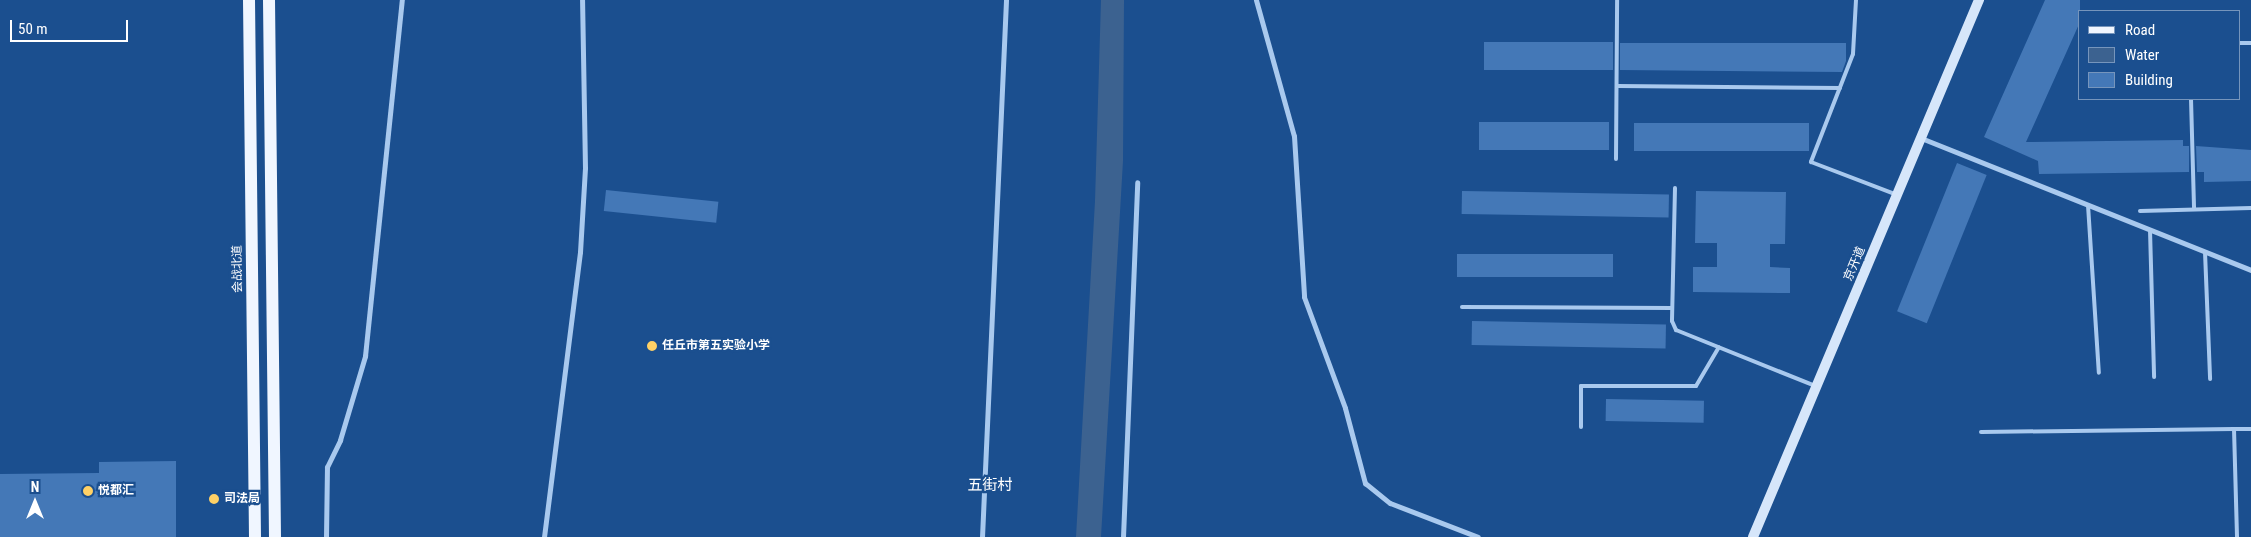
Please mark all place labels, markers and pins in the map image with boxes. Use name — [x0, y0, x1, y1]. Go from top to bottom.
place label: 任丘市第五实验小学 — [662, 339, 770, 353]
marker: 任丘市第五实验小学 — [646, 340, 658, 352]
place label: 悦都汇 — [98, 484, 134, 498]
marker: 悦都汇 — [82, 485, 94, 497]
place label: 司法局 — [224, 492, 260, 506]
marker: 司法局 — [208, 493, 220, 505]

